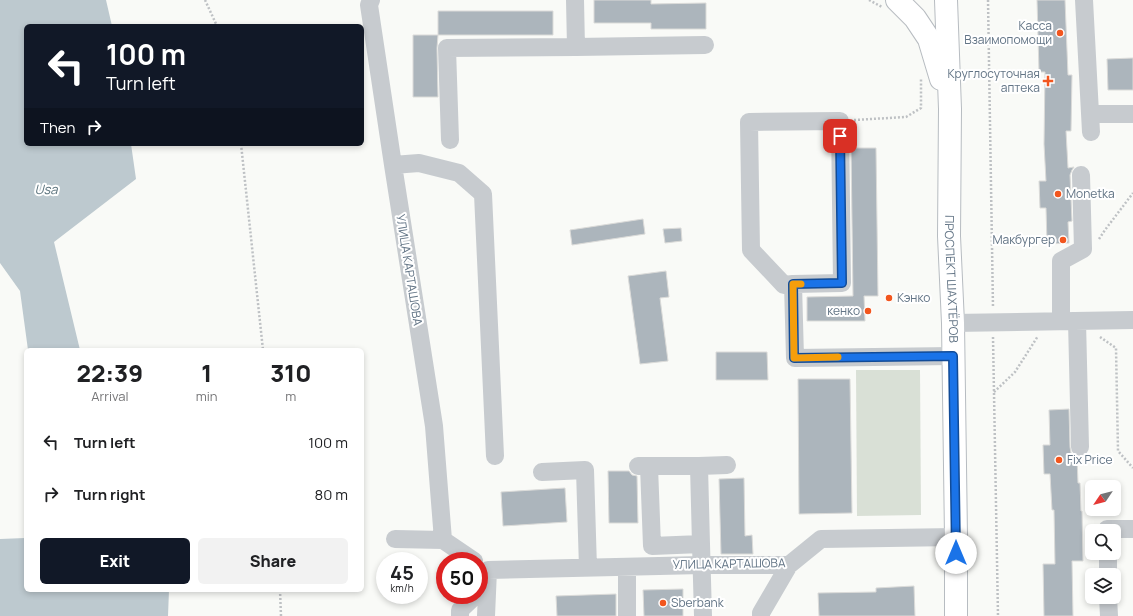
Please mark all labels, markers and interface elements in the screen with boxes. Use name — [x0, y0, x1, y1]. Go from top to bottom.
place label: Касса Взаимопомощи — [964, 17, 1052, 48]
marker: Касса Взаимопомощи — [1055, 28, 1065, 38]
text: 100 m — [106, 35, 186, 73]
icon: left — [40, 40, 92, 92]
place label: Круглосуточная аптека — [948, 65, 1040, 96]
text: Turn left — [106, 71, 176, 95]
marker: Круглосуточная аптека — [1043, 76, 1053, 86]
icon: right — [83, 116, 105, 138]
text: Then — [40, 117, 75, 138]
pin — [823, 119, 857, 153]
icon: arrive — [829, 125, 851, 147]
water label: Usa — [34, 180, 58, 198]
place label: Monetka — [1066, 185, 1115, 202]
marker: Monetka — [1053, 189, 1063, 199]
street label: УЛИЦА КАРТАШОВА — [392, 213, 427, 327]
street label: ПРОСПЕКТ ШАХТЁРОВ — [941, 215, 962, 343]
place label: Макбургер — [992, 231, 1055, 248]
marker: Макбургер — [1058, 235, 1068, 245]
place label: Кэнко — [897, 289, 930, 306]
marker: Кэнко — [884, 293, 894, 303]
place label: кенко — [827, 302, 860, 319]
marker: кенко — [863, 306, 873, 316]
text: 22:39 — [77, 356, 143, 389]
text: 1 — [201, 356, 212, 389]
text: 310 — [270, 356, 311, 389]
text: Arrival — [91, 387, 128, 405]
text: min — [196, 387, 218, 405]
text: m — [285, 387, 296, 405]
icon: left — [40, 431, 62, 453]
text: Turn left — [74, 432, 136, 453]
text: 100 m — [308, 432, 348, 453]
place label: Fix Price — [1067, 451, 1112, 468]
marker: Fix Price — [1054, 455, 1064, 465]
north arrow — [1085, 480, 1121, 516]
map controls — [1085, 480, 1121, 604]
icon: right — [40, 483, 62, 505]
text: Turn right — [74, 484, 145, 505]
text: 80 m — [314, 484, 348, 505]
button: search — [1085, 524, 1121, 560]
position arrow — [935, 532, 977, 574]
button: Exit — [40, 538, 190, 584]
button: Share — [198, 538, 348, 584]
speed limit sign: 50 — [436, 552, 488, 604]
street label: УЛИЦА КАРТАШОВА — [672, 554, 786, 573]
text: 45 — [390, 559, 414, 586]
button: layers — [1085, 568, 1121, 604]
text: km/h — [390, 581, 414, 595]
place label: Sberbank — [671, 594, 725, 611]
marker: Sberbank — [658, 598, 668, 608]

